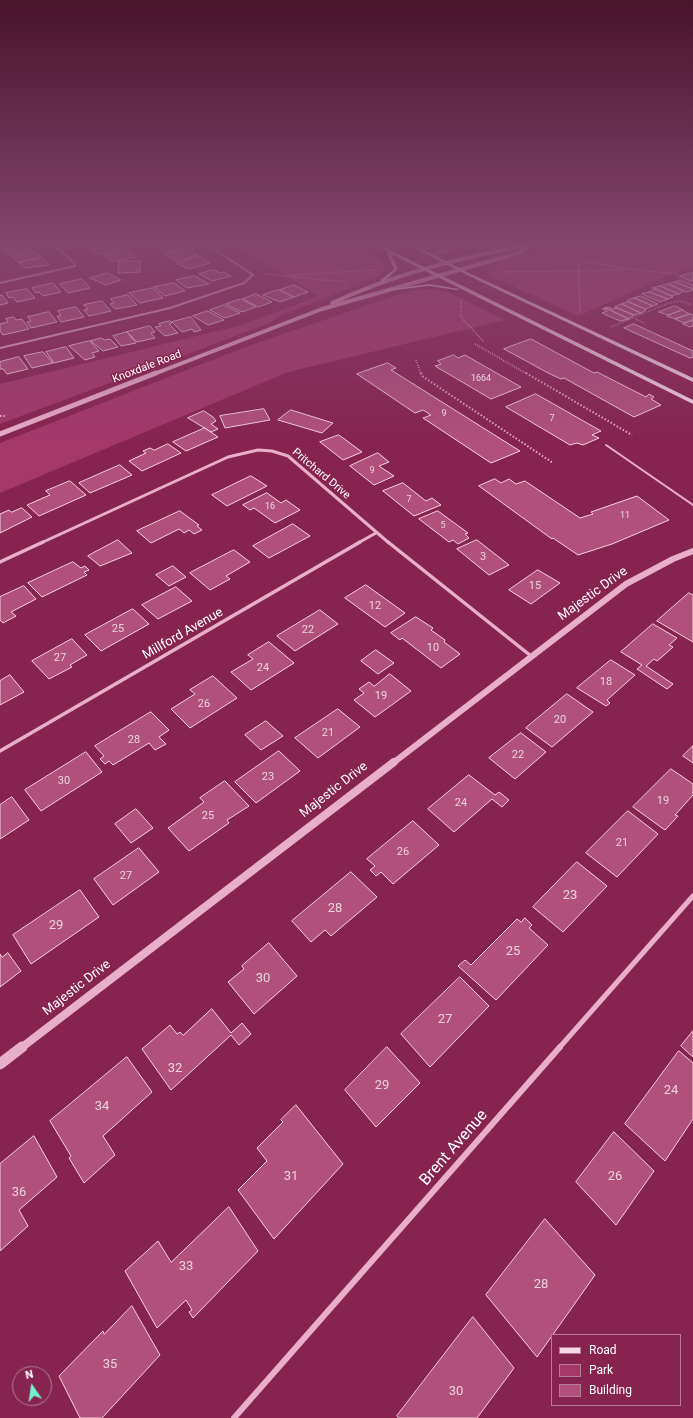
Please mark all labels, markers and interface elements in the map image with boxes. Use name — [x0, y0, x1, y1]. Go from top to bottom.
street label: Knoxdale Road — [111, 348, 183, 386]
house number: 1664 — [471, 374, 491, 384]
house number: 9 — [441, 409, 447, 419]
house number: 7 — [549, 414, 555, 424]
street label: Pritchard Drive — [289, 446, 353, 502]
house number: 9 — [369, 466, 375, 476]
house number: 7 — [406, 495, 412, 505]
house number: 16 — [265, 502, 275, 512]
house number: 11 — [620, 511, 630, 521]
house number: 5 — [440, 521, 446, 531]
house number: 3 — [480, 550, 486, 564]
street label: Majestic Drive — [555, 564, 631, 624]
house number: 15 — [529, 579, 541, 593]
house number: 12 — [369, 599, 381, 613]
street label: Millford Avenue — [140, 605, 226, 663]
house number: 25 — [112, 622, 124, 636]
house number: 22 — [302, 623, 314, 637]
house number: 10 — [427, 641, 439, 655]
house number: 27 — [54, 651, 66, 665]
house number: 24 — [257, 661, 269, 675]
house number: 18 — [600, 675, 612, 689]
house number: 19 — [375, 689, 387, 703]
house number: 26 — [198, 697, 210, 711]
house number: 20 — [554, 713, 566, 727]
house number: 21 — [322, 726, 334, 740]
house number: 28 — [128, 733, 140, 747]
house number: 22 — [512, 748, 524, 762]
street label: Majestic Drive — [297, 759, 371, 821]
house number: 23 — [262, 770, 274, 784]
house number: 30 — [58, 774, 70, 788]
house number: 19 — [657, 794, 669, 808]
house number: 24 — [455, 796, 467, 810]
house number: 25 — [202, 809, 214, 823]
house number: 21 — [616, 836, 628, 850]
house number: 26 — [397, 845, 409, 859]
house number: 27 — [120, 869, 132, 883]
house number: 23 — [563, 888, 577, 904]
house number: 28 — [328, 901, 342, 917]
house number: 29 — [49, 918, 63, 934]
house number: 25 — [506, 944, 520, 960]
street label: Majestic Drive — [40, 957, 114, 1019]
house number: 30 — [256, 971, 270, 987]
house number: 27 — [438, 1012, 452, 1028]
house number: 32 — [168, 1061, 182, 1077]
house number: 29 — [375, 1078, 389, 1094]
house number: 24 — [664, 1083, 678, 1099]
house number: 34 — [95, 1099, 109, 1115]
street label: Brent Avenue — [416, 1106, 492, 1190]
house number: 31 — [284, 1169, 298, 1185]
house number: 26 — [608, 1169, 622, 1185]
house number: 36 — [12, 1185, 26, 1201]
house number: 33 — [179, 1259, 193, 1275]
house number: 28 — [534, 1277, 548, 1293]
legend — [551, 1334, 681, 1406]
text: Road — [589, 1343, 617, 1357]
house number: 35 — [103, 1357, 117, 1373]
text: Park — [589, 1363, 613, 1377]
north arrow — [12, 1366, 52, 1406]
text: N — [24, 1368, 35, 1382]
text: Building — [589, 1383, 632, 1397]
house number: 30 — [449, 1384, 463, 1400]

